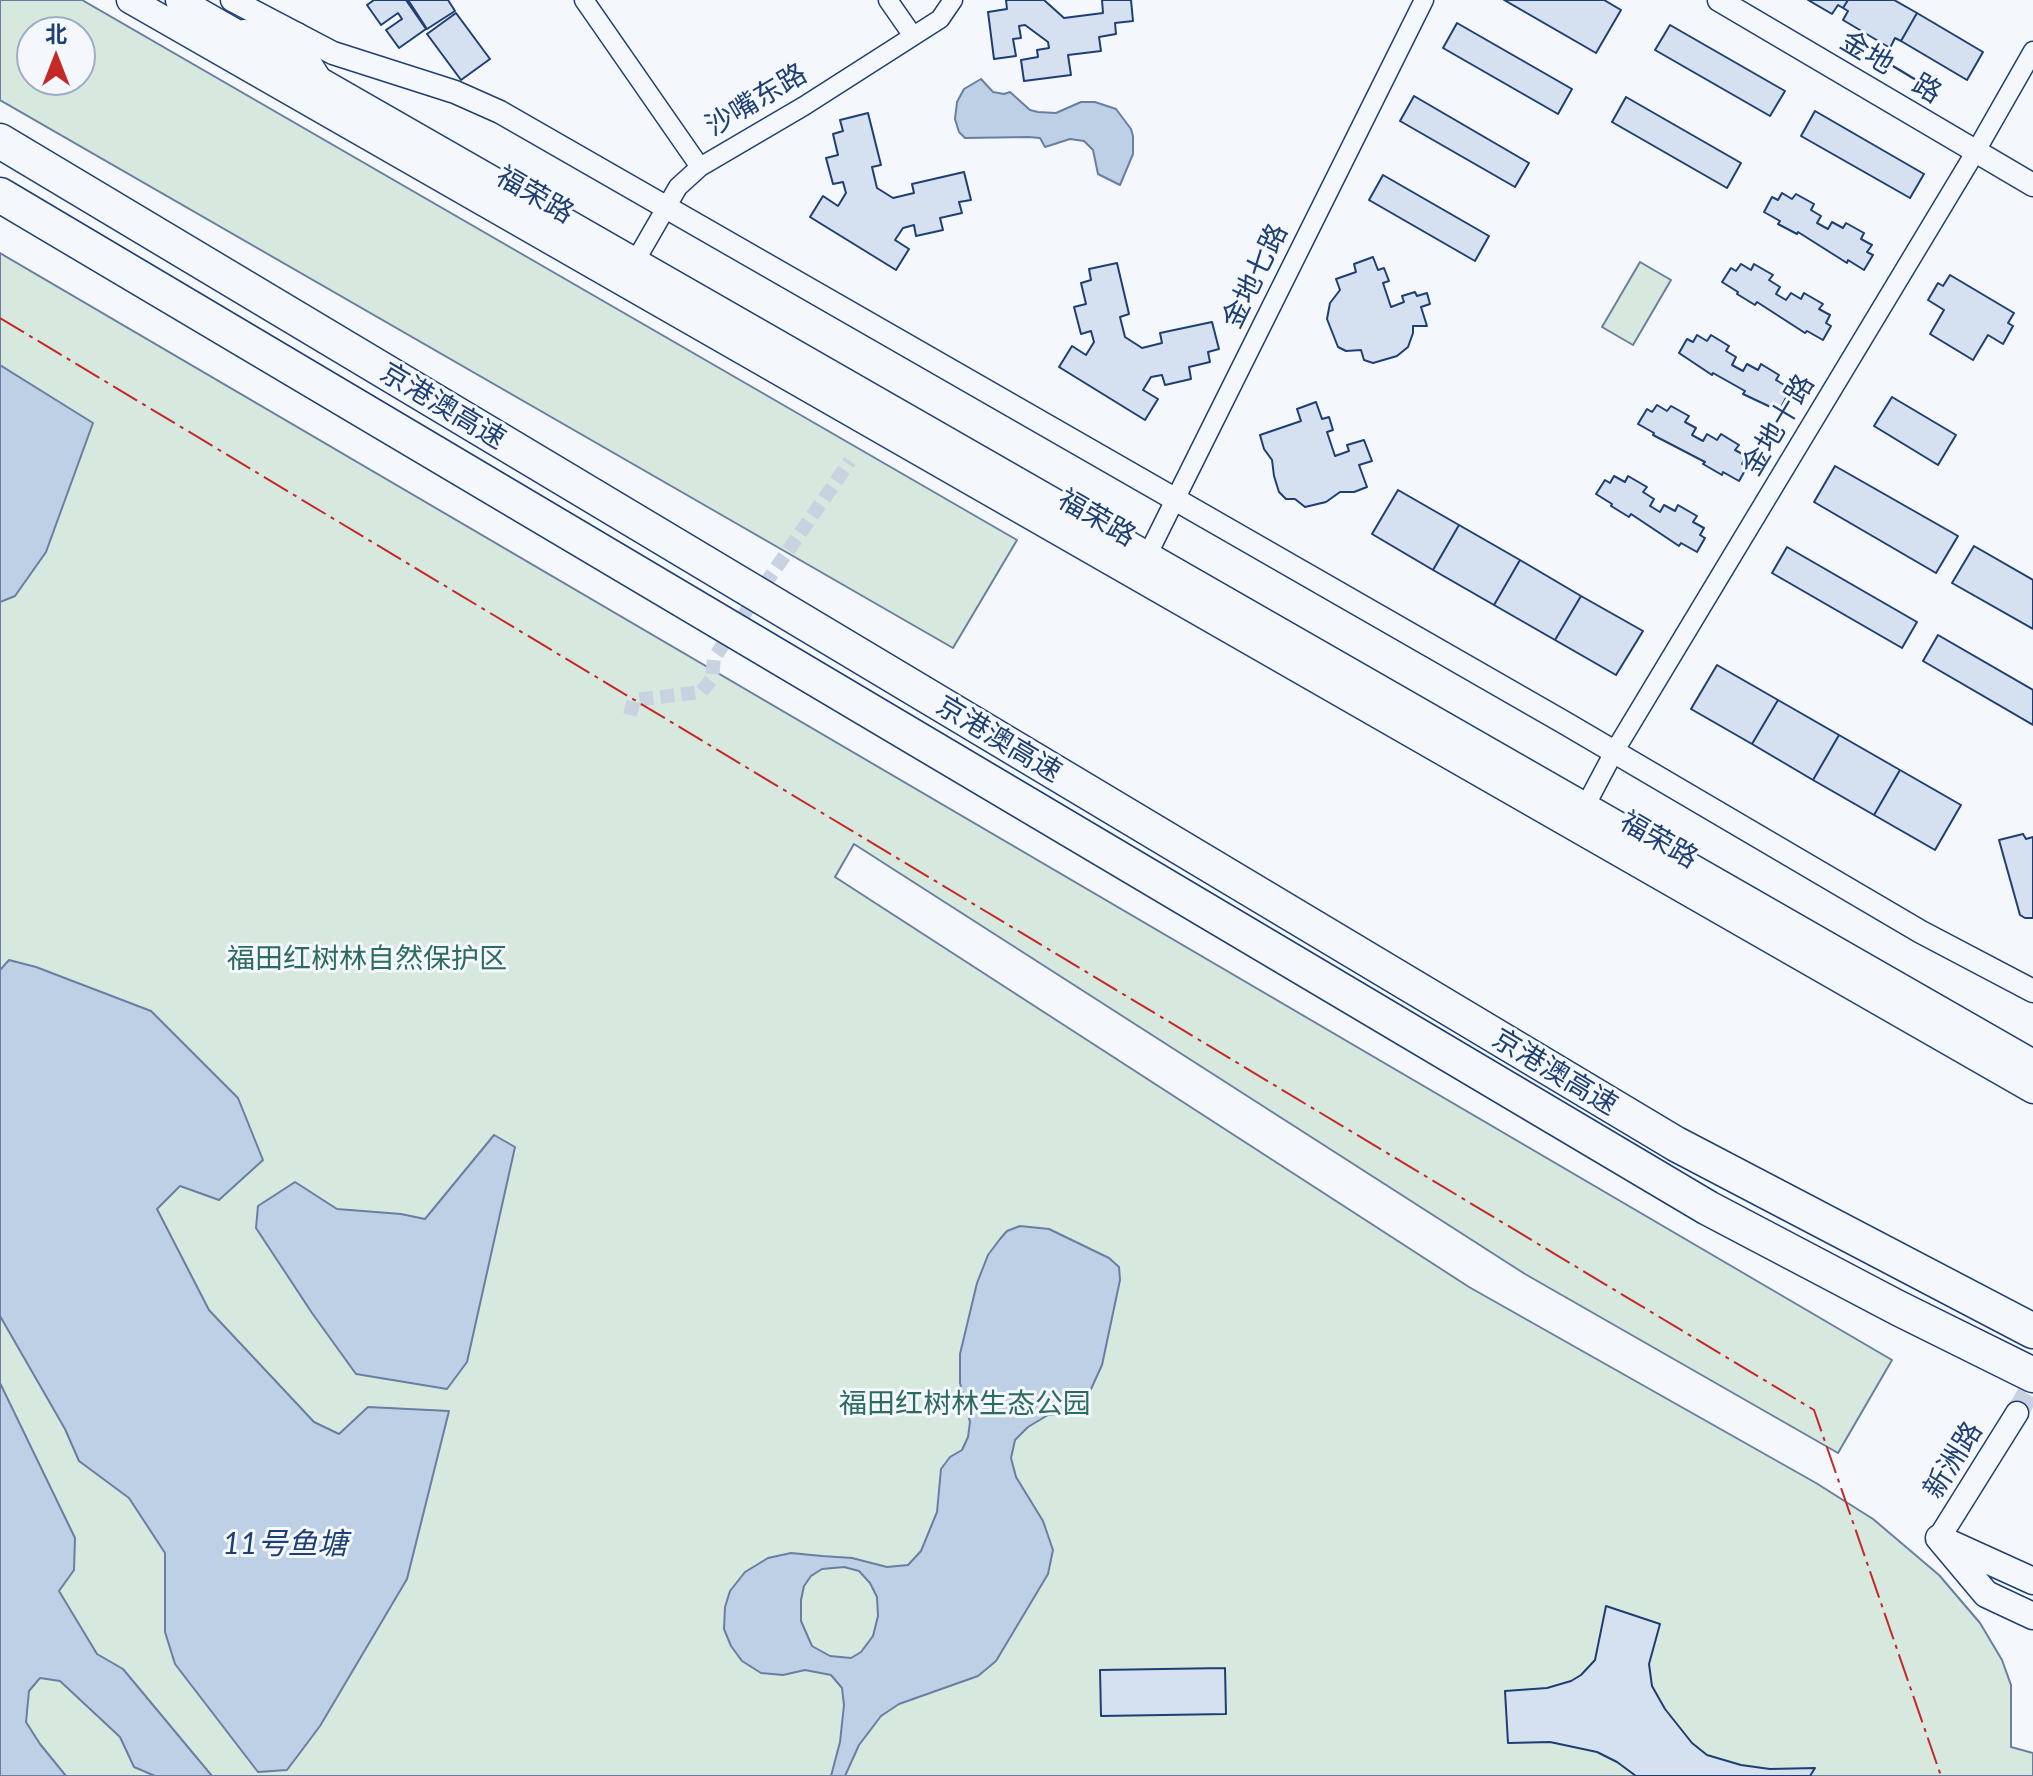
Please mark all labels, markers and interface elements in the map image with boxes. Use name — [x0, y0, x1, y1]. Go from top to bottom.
north arrow — [16, 16, 96, 96]
text: 北 — [45, 20, 67, 47]
street label: 金地一路 — [1834, 24, 1948, 110]
street label: 沙嘴东路 — [699, 57, 813, 143]
street label: 福荣路 — [490, 159, 580, 231]
street label: 金地七路 — [1215, 218, 1295, 334]
street label: 京港澳高速 — [374, 356, 512, 456]
street label: 金地十路 — [1735, 368, 1821, 482]
street label: 福荣路 — [1052, 482, 1142, 554]
street label: 京港澳高速 — [930, 689, 1068, 789]
street label: 福荣路 — [1614, 804, 1704, 876]
park label: 福田红树林自然保护区 — [227, 942, 507, 976]
street label: 京港澳高速 — [1486, 1022, 1624, 1122]
park label: 福田红树林生态公园 — [839, 1387, 1091, 1421]
street label: 新洲路 — [1916, 1415, 1990, 1505]
water label: 11号鱼塘 — [223, 1526, 347, 1562]

